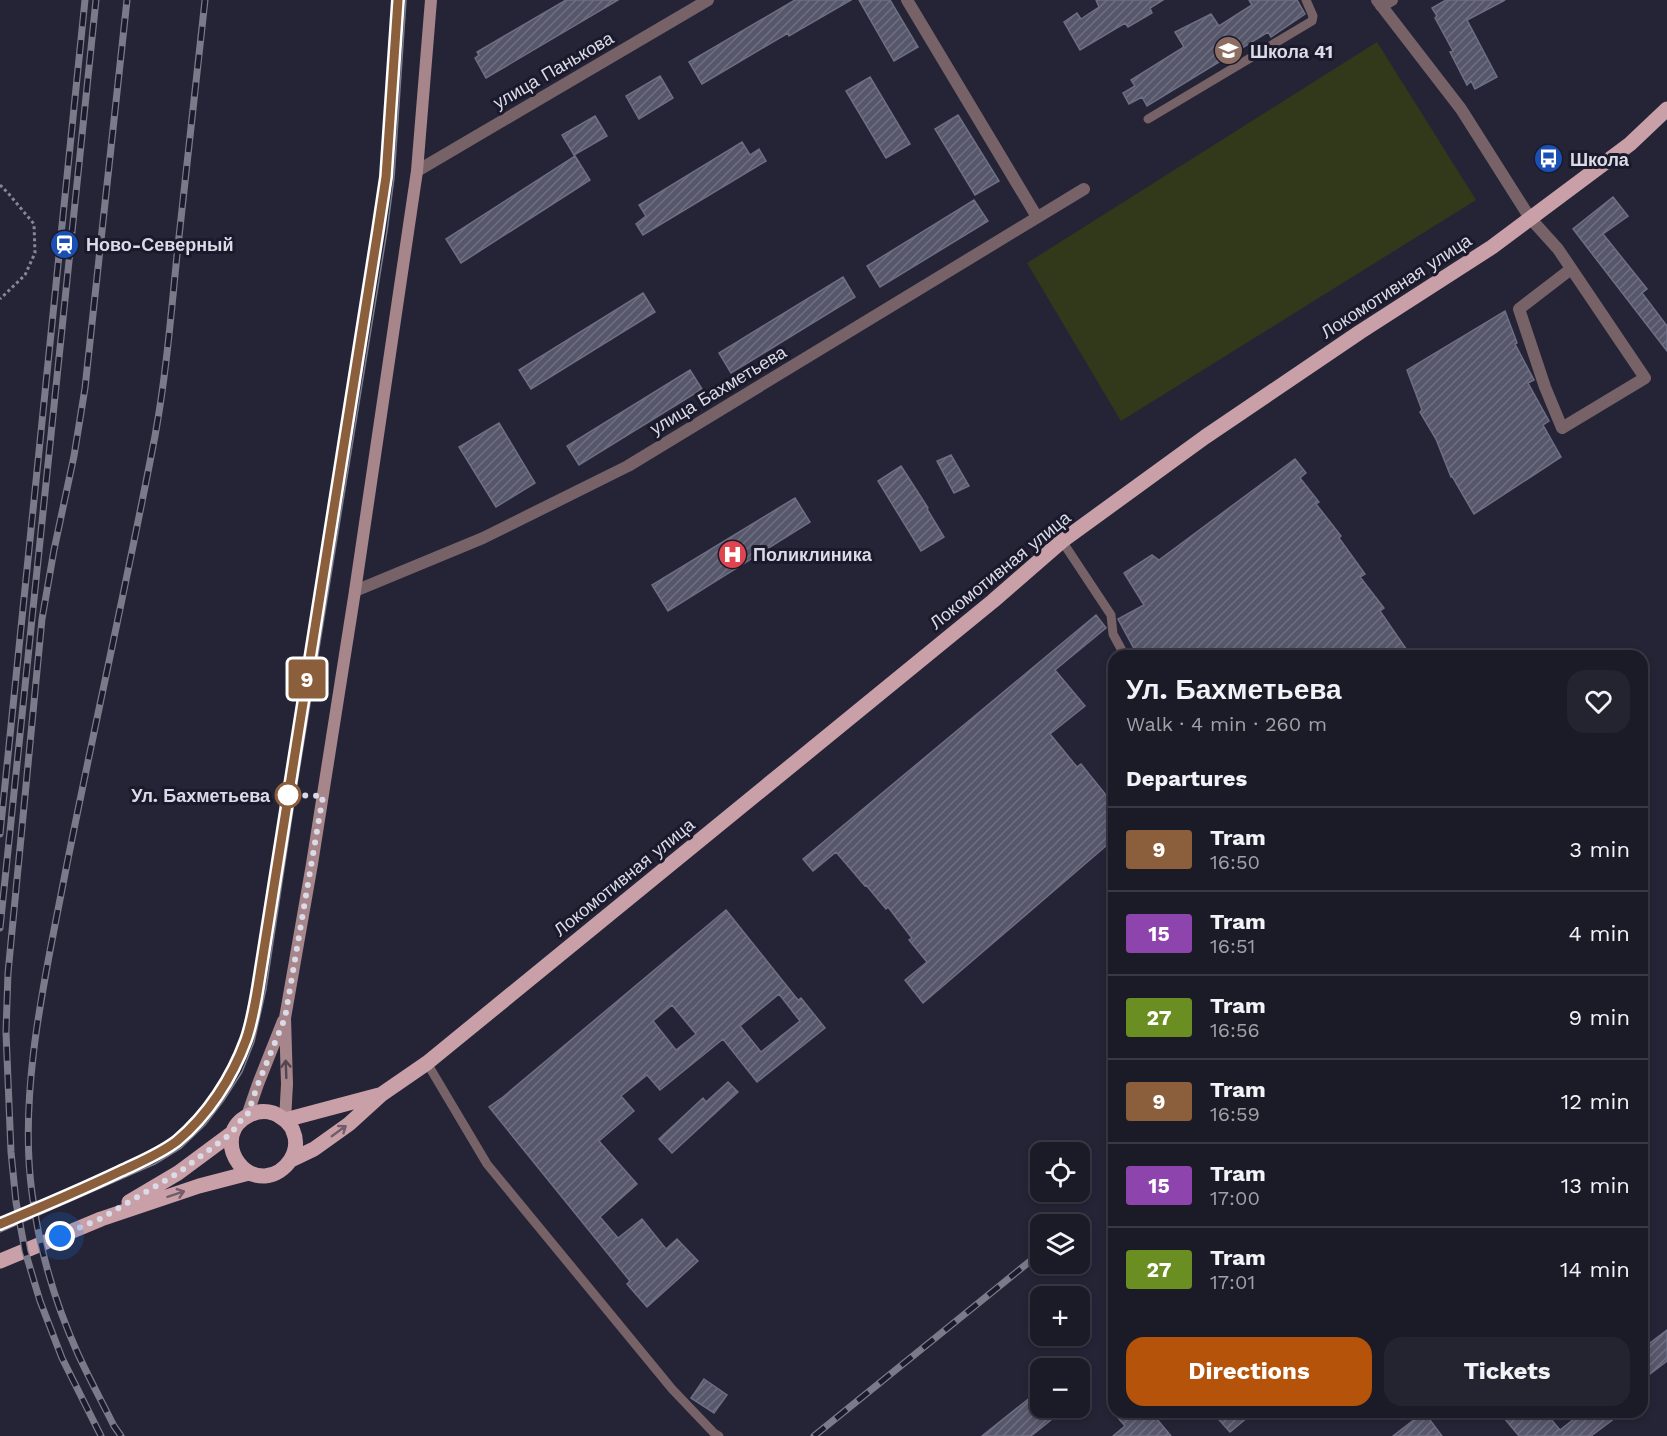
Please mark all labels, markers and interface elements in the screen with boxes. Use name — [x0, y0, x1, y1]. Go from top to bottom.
street label: улица Панькова — [489, 27, 618, 113]
school or university icon: Школа 41 — [1213, 35, 1245, 67]
place label: Школа 41 — [1250, 41, 1333, 62]
bus stop icon: Школа — [1533, 143, 1565, 175]
place label: Школа — [1570, 149, 1630, 170]
station icon: Ново-Северный — [49, 228, 81, 260]
street label: Локомотивная улица — [1317, 229, 1476, 342]
place label: Ново-Северный — [86, 234, 233, 255]
street label: улица Бахметьева — [646, 341, 791, 439]
street label: Локомотивная улица — [925, 506, 1075, 633]
hospital icon: Поликлиника — [716, 538, 748, 570]
place label: Поликлиника — [753, 544, 873, 565]
line badge: 9 — [288, 660, 326, 698]
text: 9 — [301, 667, 313, 692]
button: heart — [1567, 670, 1630, 733]
text: Ул. Бахметьева — [1126, 673, 1342, 706]
text: Walk · 4 min · 260 m — [1126, 712, 1327, 736]
text: Departures — [1126, 766, 1247, 791]
marker: Ул. Бахметьева — [275, 782, 301, 808]
place label: Ул. Бахметьева — [131, 785, 271, 806]
street label: Локомотивная улица — [549, 813, 699, 940]
text: Tram — [1210, 825, 1266, 850]
text: 9 — [1153, 837, 1165, 862]
text: 3 min — [1569, 837, 1630, 862]
text: 16:50 — [1210, 850, 1260, 874]
text: Tram — [1210, 909, 1266, 934]
text: 15 — [1148, 921, 1170, 946]
text: 4 min — [1569, 921, 1630, 946]
text: 16:51 — [1210, 934, 1255, 958]
text: Tram — [1210, 993, 1266, 1018]
text: 27 — [1147, 1005, 1171, 1030]
text: 9 min — [1568, 1005, 1630, 1030]
text: 16:56 — [1210, 1018, 1260, 1042]
one-way arrow — [281, 1059, 292, 1079]
text: Tram — [1210, 1077, 1266, 1102]
text: 9 — [1153, 1089, 1165, 1114]
text: 12 min — [1561, 1089, 1630, 1114]
text: 16:59 — [1210, 1102, 1260, 1126]
one-way arrow — [331, 1125, 347, 1137]
map controls — [1030, 1142, 1090, 1418]
button: locate — [1030, 1142, 1090, 1202]
text: Tram — [1210, 1161, 1266, 1186]
text: 15 — [1148, 1173, 1170, 1198]
text: 13 min — [1561, 1173, 1630, 1198]
text: 17:00 — [1210, 1186, 1260, 1210]
one-way arrow — [166, 1187, 185, 1198]
button: layers — [1030, 1214, 1090, 1274]
your location — [45, 1221, 75, 1251]
text: Tram — [1210, 1245, 1266, 1270]
text: 27 — [1147, 1257, 1171, 1282]
text: 14 min — [1560, 1257, 1630, 1282]
text: 17:01 — [1210, 1270, 1255, 1294]
button: + — [1030, 1286, 1090, 1346]
button: Directions — [1126, 1337, 1372, 1406]
button: Tickets — [1384, 1337, 1630, 1406]
button: − — [1030, 1358, 1090, 1418]

